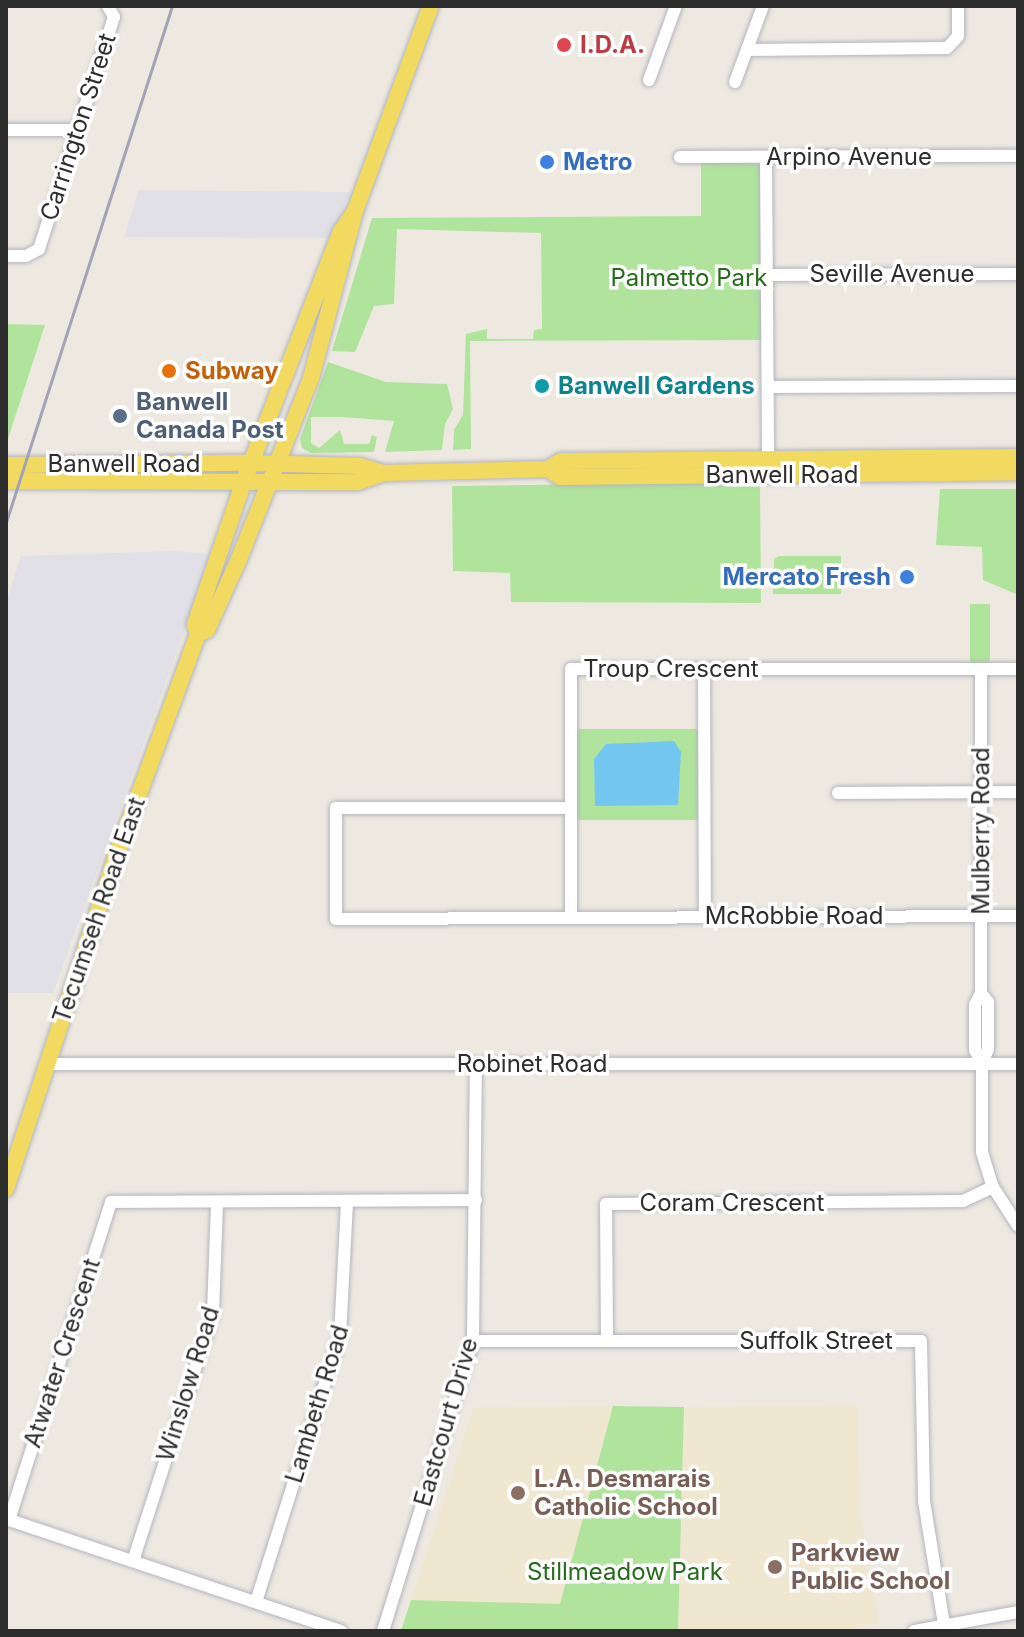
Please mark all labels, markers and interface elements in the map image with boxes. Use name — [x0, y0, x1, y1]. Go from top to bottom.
street label: Carrington Street — [34, 30, 122, 224]
place label: I.D.A. — [580, 31, 645, 59]
marker: I.D.A. — [555, 36, 573, 54]
street label: Arpino Avenue — [766, 143, 932, 171]
place label: Metro — [563, 148, 632, 176]
marker: Metro — [538, 153, 556, 171]
street label: Seville Avenue — [810, 260, 974, 288]
park label: Palmetto Park — [610, 264, 768, 292]
place label: Subway — [185, 357, 279, 385]
marker: Subway — [160, 362, 178, 380]
place label: Banwell Gardens — [558, 372, 755, 400]
marker: Banwell Gardens — [533, 377, 551, 395]
place label: Banwell Canada Post — [136, 388, 284, 444]
marker: Banwell Canada Post — [111, 407, 129, 425]
street label: Banwell Road — [48, 450, 200, 478]
street label: Banwell Road — [706, 461, 858, 489]
place label: Mercato Fresh — [722, 563, 891, 591]
marker: Mercato Fresh — [898, 568, 916, 586]
street label: Troup Crescent — [583, 655, 759, 683]
street label: Mulberry Road — [967, 747, 995, 915]
street label: Tecumseh Road East — [47, 793, 151, 1027]
street label: McRobbie Road — [705, 902, 883, 930]
street label: Robinet Road — [457, 1050, 607, 1078]
street label: Coram Crescent — [640, 1189, 824, 1217]
street label: Atwater Crescent — [18, 1255, 106, 1451]
street label: Winslow Road — [151, 1303, 225, 1465]
street label: Lambeth Road — [279, 1322, 355, 1486]
street label: Suffolk Street — [739, 1327, 893, 1355]
street label: Eastcourt Drive — [408, 1334, 484, 1510]
place label: L.A. Desmarais Catholic School — [534, 1465, 718, 1521]
marker: L.A. Desmarais Catholic School — [509, 1484, 527, 1502]
place label: Parkview Public School — [791, 1539, 950, 1595]
park label: Stillmeadow Park — [527, 1558, 723, 1586]
marker: Parkview Public School — [766, 1558, 784, 1576]

